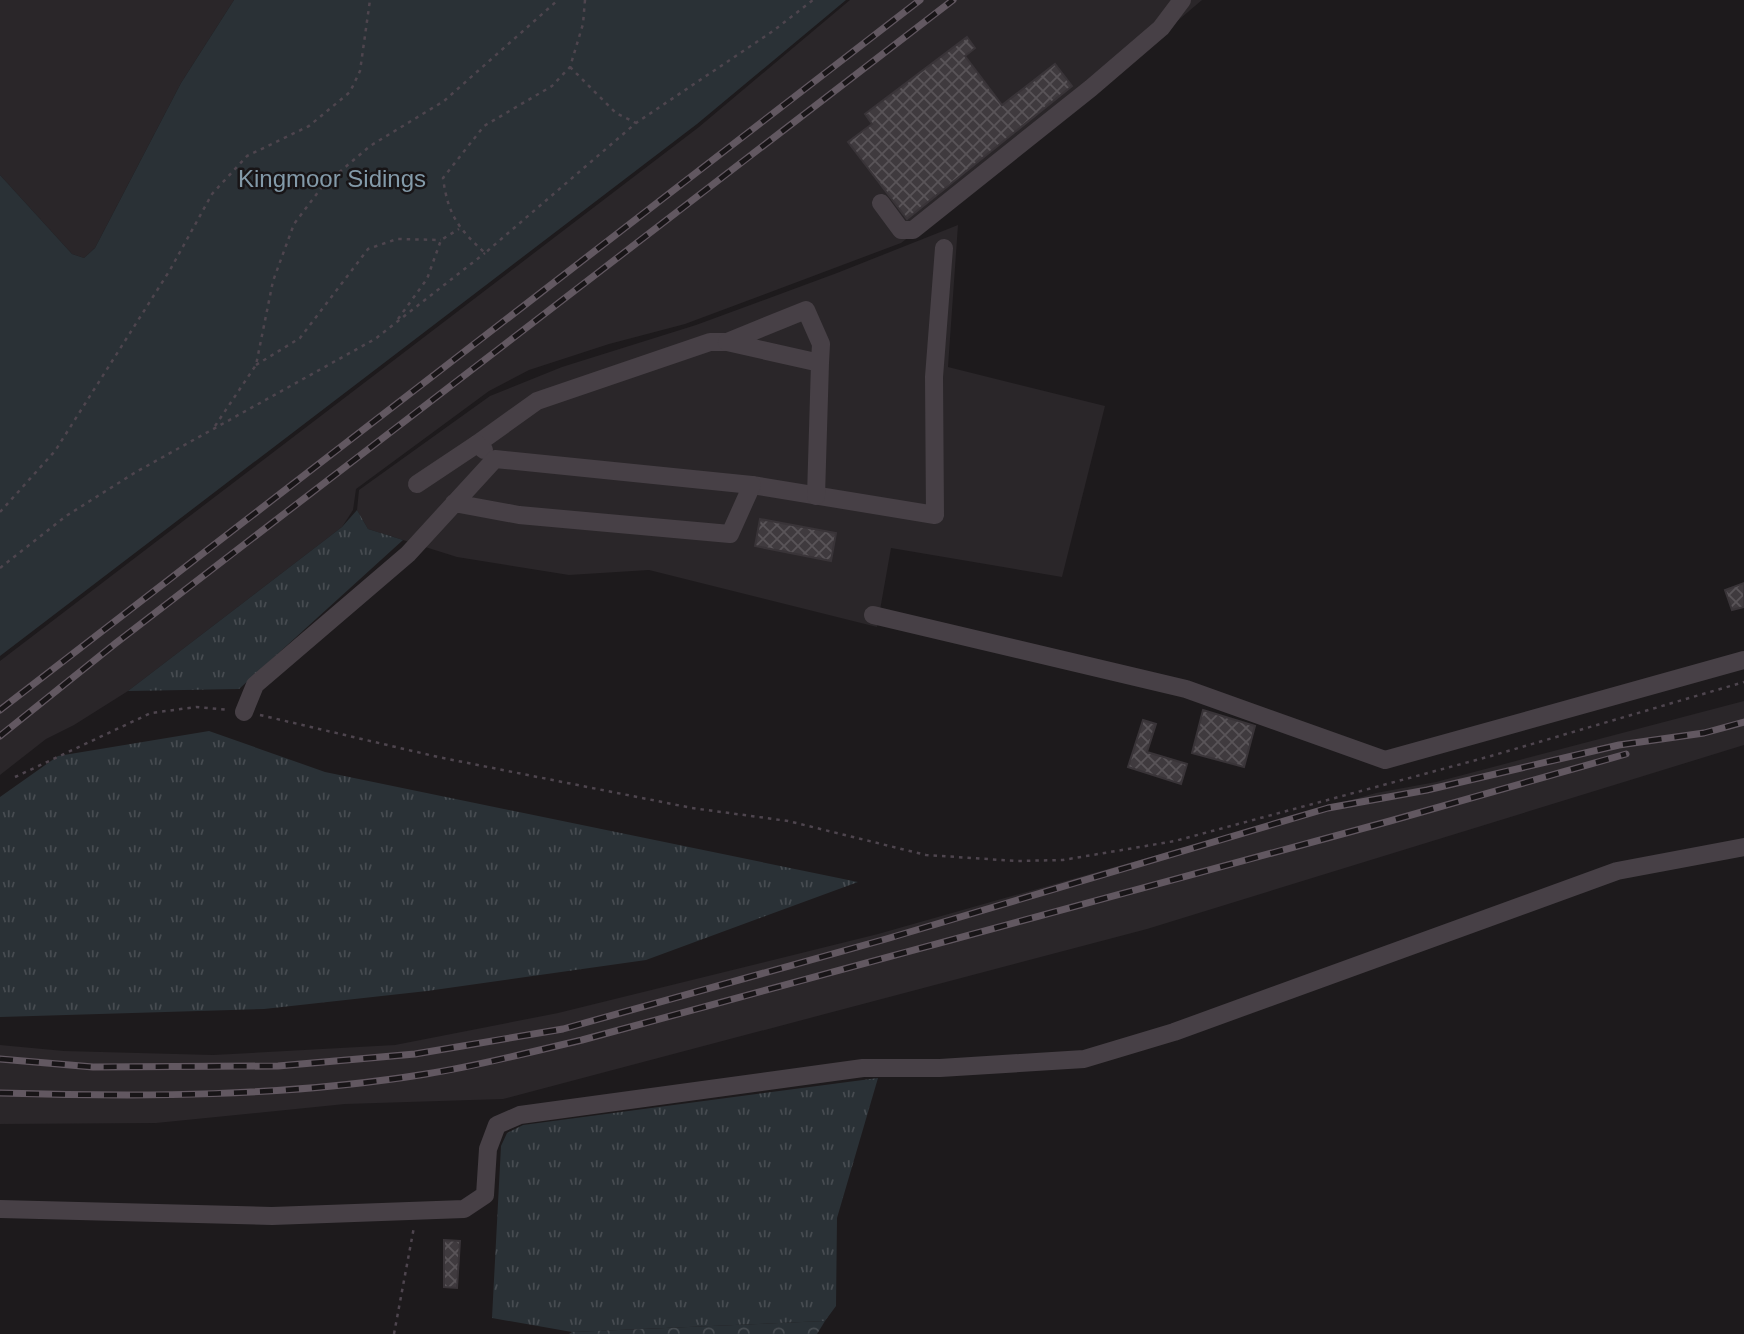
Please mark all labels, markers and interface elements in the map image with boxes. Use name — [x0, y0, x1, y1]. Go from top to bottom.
park label: Kingmoor Sidings — [238, 165, 426, 192]

